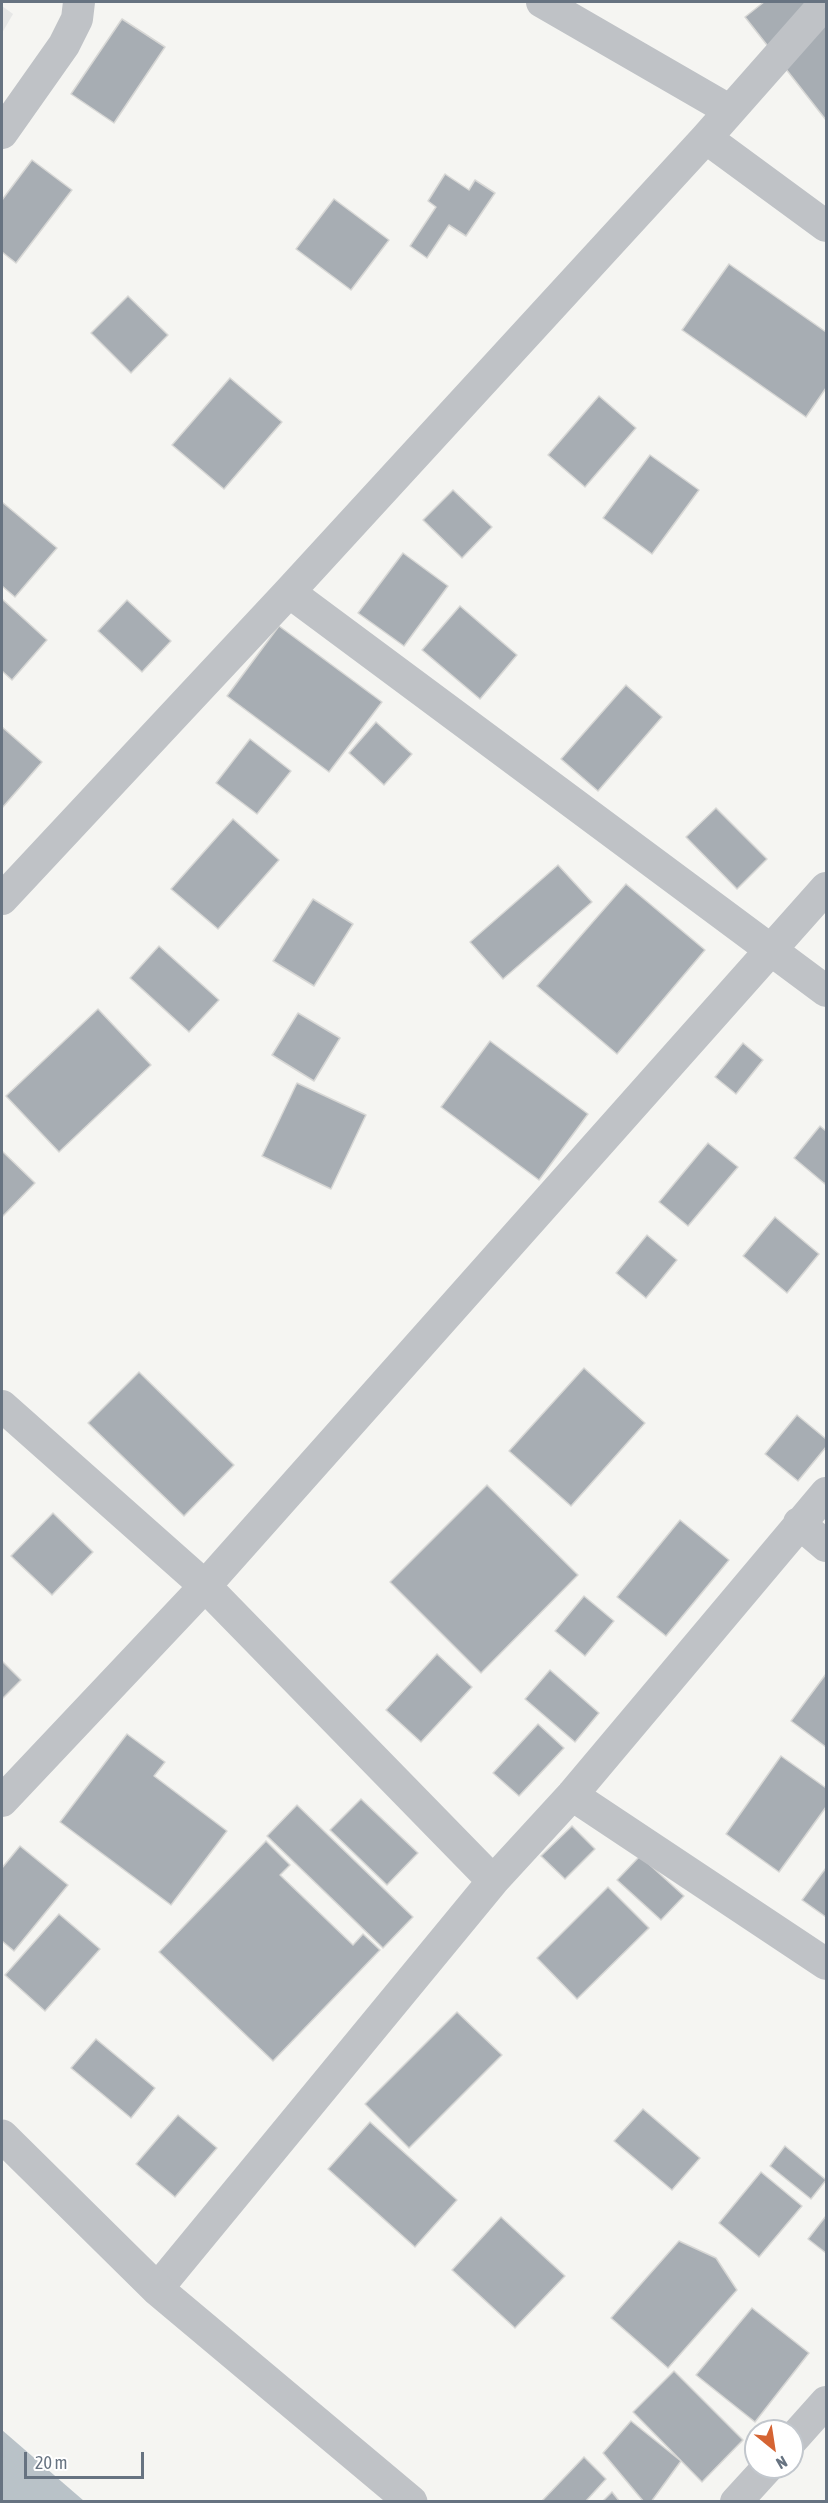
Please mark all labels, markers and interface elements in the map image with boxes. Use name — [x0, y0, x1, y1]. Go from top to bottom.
north arrow — [744, 2419, 804, 2479]
scale bar — [27, 2440, 147, 2478]
text: 20 m — [35, 2452, 67, 2473]
text: N — [773, 2453, 791, 2473]

